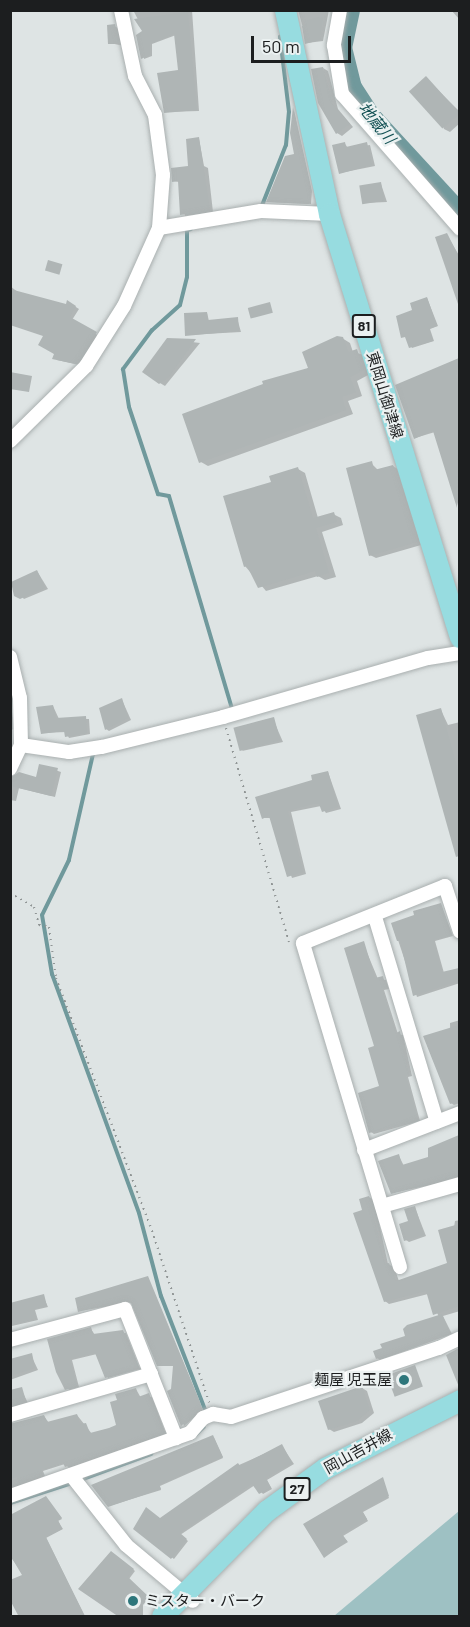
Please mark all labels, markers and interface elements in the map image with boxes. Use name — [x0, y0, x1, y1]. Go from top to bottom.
scale bar — [254, 24, 354, 62]
text: 50 m — [262, 35, 300, 57]
water label: 地蔵川 — [354, 98, 400, 148]
road number: 81 — [350, 315, 378, 337]
street label: 東岡山御津線 — [363, 349, 407, 441]
place label: 麺屋 児玉屋 — [314, 1371, 392, 1389]
marker: 麺屋 児玉屋 — [397, 1373, 411, 1387]
street label: 岡山吉井線 — [321, 1425, 395, 1477]
road number: 27 — [284, 1478, 310, 1500]
place label: ミスター・バーク — [145, 1592, 265, 1610]
marker: ミスター・バーク — [126, 1594, 140, 1608]

